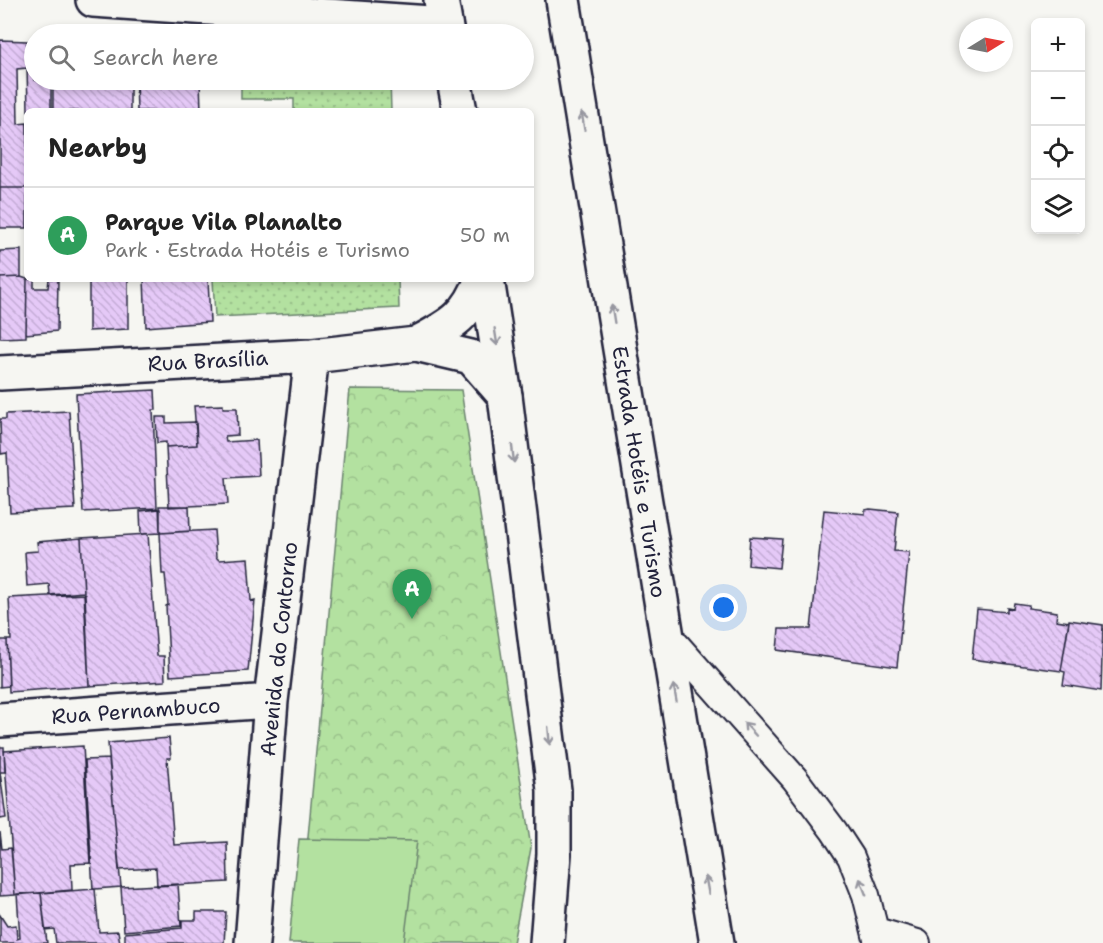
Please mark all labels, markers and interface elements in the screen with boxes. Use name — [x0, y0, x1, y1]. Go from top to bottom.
north arrow — [959, 18, 1013, 72]
map controls — [1031, 18, 1085, 234]
button: + — [1031, 18, 1085, 72]
search box — [24, 24, 534, 90]
icon: search — [45, 41, 78, 74]
text: Search here — [93, 43, 219, 72]
button: − — [1031, 72, 1085, 126]
one-way arrow — [577, 112, 588, 132]
button: locate — [1031, 126, 1085, 180]
text: Nearby — [48, 130, 147, 165]
button: layers — [1031, 180, 1085, 234]
text: Parque Vila Planalto — [105, 208, 342, 237]
text: A — [60, 222, 75, 248]
text: 50 m — [460, 222, 510, 248]
text: Park · Estrada Hotéis e Turismo — [105, 237, 410, 263]
one-way arrow — [608, 305, 619, 324]
one-way arrow — [491, 326, 502, 346]
street label: Rua Brasília — [147, 344, 269, 378]
street label: Estrada Hotéis e Turismo — [605, 344, 673, 600]
one-way arrow — [507, 444, 518, 463]
street label: Avenida do Contorno — [254, 540, 304, 758]
pin: A — [392, 570, 432, 619]
your location — [709, 593, 738, 622]
one-way arrow — [669, 684, 680, 703]
street label: Rua Pernambuco — [51, 691, 221, 731]
one-way arrow — [743, 722, 757, 737]
one-way arrow — [544, 725, 555, 745]
one-way arrow — [701, 876, 712, 896]
one-way arrow — [856, 878, 867, 896]

